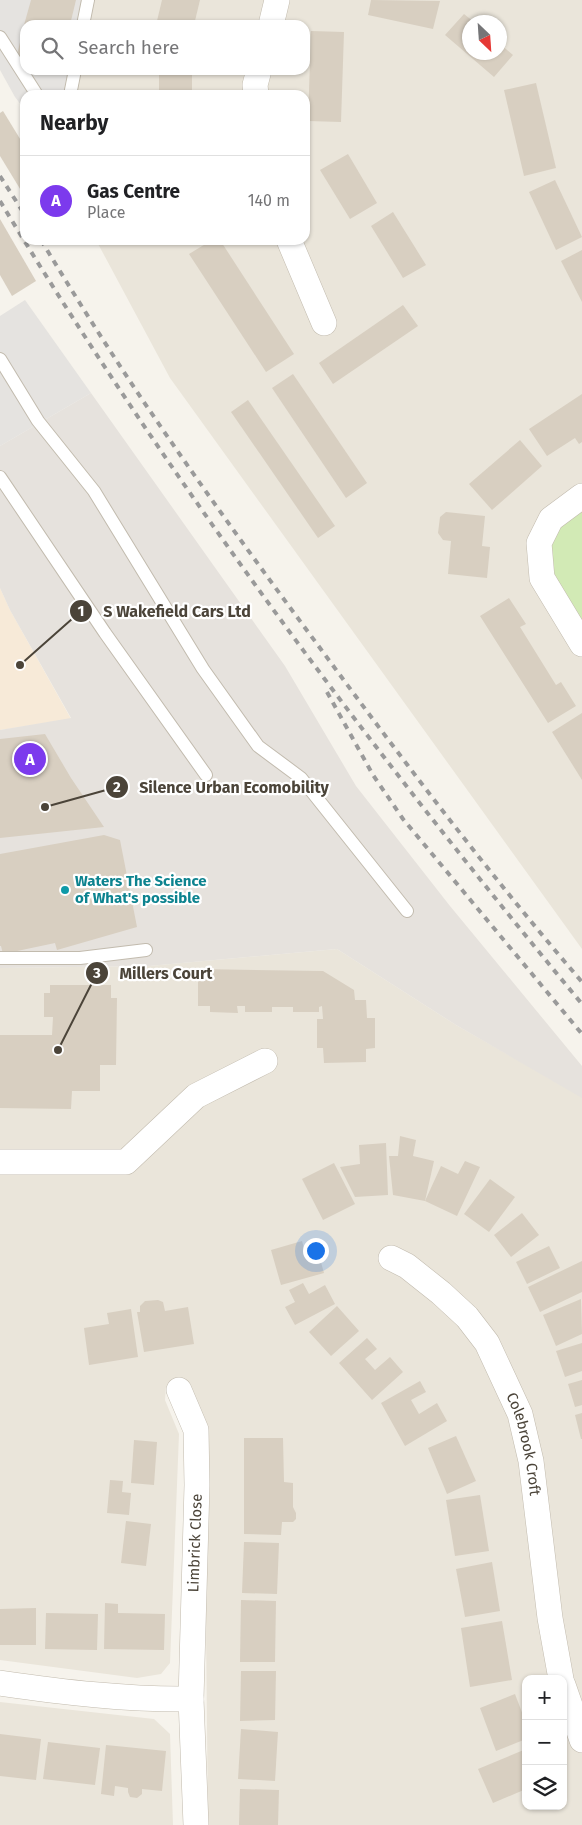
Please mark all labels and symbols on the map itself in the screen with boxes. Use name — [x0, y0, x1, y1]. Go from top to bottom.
north arrow — [462, 15, 507, 60]
callout: S Wakefield Cars Ltd — [68, 595, 261, 626]
text: 1 — [78, 602, 84, 620]
text: S Wakefield Cars Ltd — [103, 602, 251, 621]
pin: A — [14, 740, 46, 778]
callout: Silence Urban Ecomobility — [105, 772, 339, 803]
text: 2 — [113, 778, 121, 796]
text: Silence Urban Ecomobility — [139, 778, 330, 797]
place label: Waters The Science of What's possible — [75, 872, 207, 907]
marker: Waters The Science of What's possible — [59, 884, 71, 896]
callout: Millers Court — [85, 958, 223, 989]
text: 3 — [92, 964, 101, 982]
text: Millers Court — [119, 964, 213, 983]
your location — [303, 1238, 329, 1264]
street label: Colebrook Croft — [502, 1390, 544, 1497]
street label: Limbrick Close — [184, 1493, 206, 1593]

